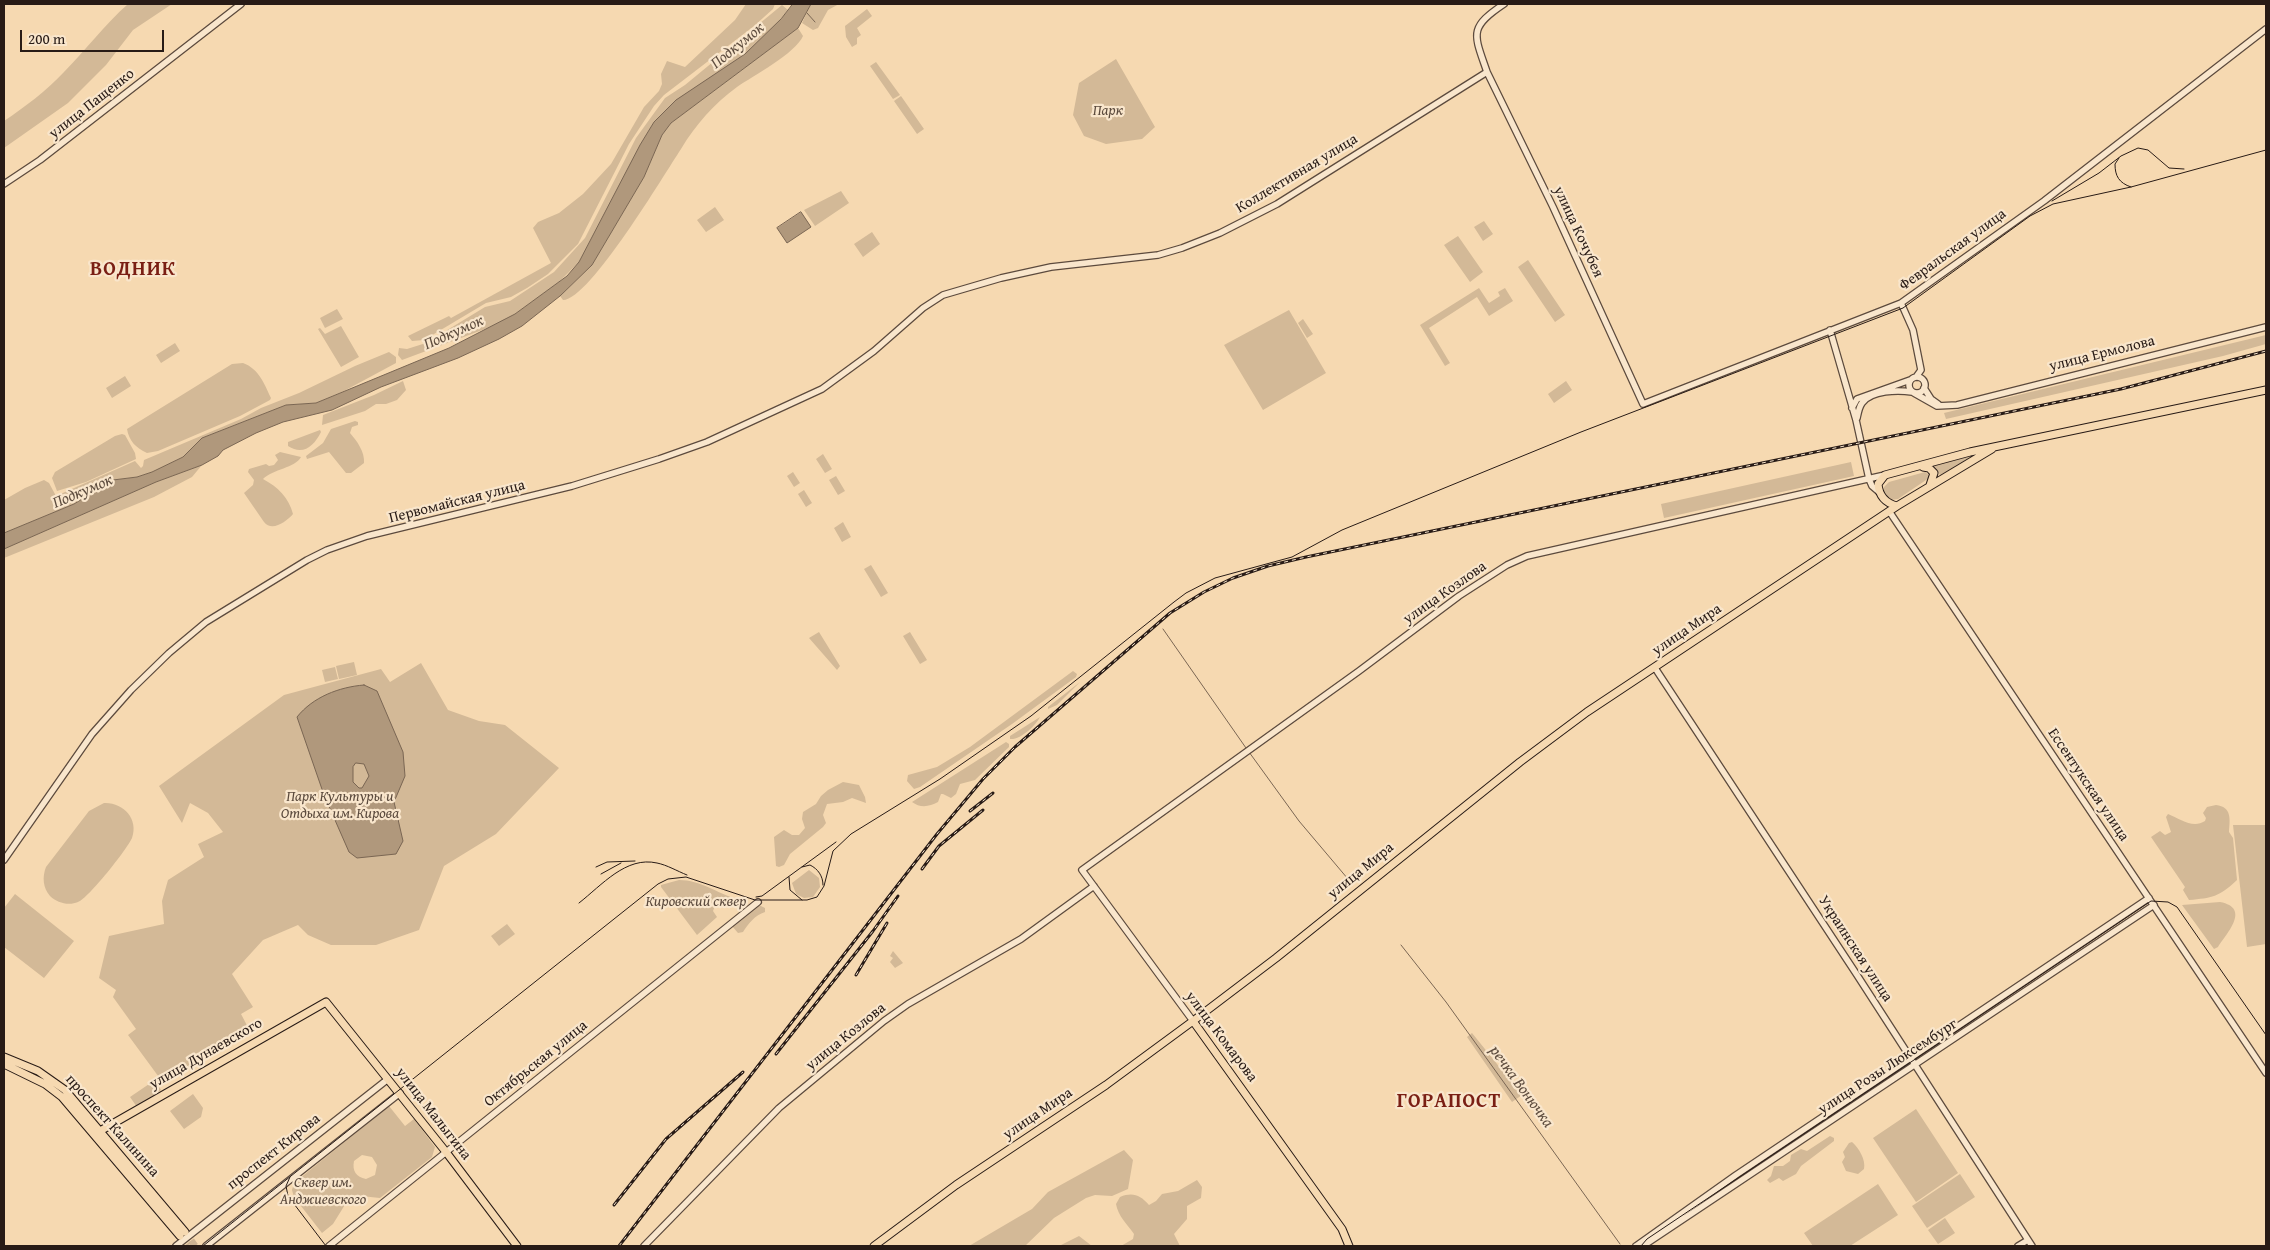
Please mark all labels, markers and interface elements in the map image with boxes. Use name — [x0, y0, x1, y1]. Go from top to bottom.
water label: Подкумок — [707, 19, 769, 73]
scale bar — [22, 20, 166, 52]
text: 200 m — [28, 28, 65, 49]
street label: улица Пащенко — [46, 65, 138, 143]
park label: Парк — [1093, 102, 1123, 120]
street label: Коллективная улица — [1233, 130, 1361, 218]
street label: улица Кочубея — [1549, 183, 1607, 281]
street label: Февральская улица — [1896, 205, 2010, 295]
district label: ВОДНИК — [89, 258, 177, 282]
water label: Подкумок — [421, 311, 487, 355]
street label: улица Ермолова — [2047, 332, 2157, 376]
water label: Подкумок — [50, 471, 116, 513]
street label: Первомайская улица — [387, 476, 527, 528]
street label: улица Козлова — [1400, 558, 1490, 628]
street label: улица Мира — [1649, 600, 1725, 660]
street label: Ессентукская улица — [2044, 725, 2132, 845]
park label: Парк Культуры и Отдыха им. Кирова — [281, 788, 399, 823]
street label: улица Мира — [1324, 839, 1398, 903]
park label: Кировский сквер — [645, 893, 747, 911]
street label: Украинская улица — [1814, 893, 1896, 1005]
street label: улица Комарова — [1181, 988, 1261, 1086]
street label: улица Козлова — [802, 999, 890, 1075]
street label: улица Дунаевского — [146, 1014, 266, 1094]
street label: улица Розы Люксембург — [1815, 1015, 1961, 1119]
street label: Октябрьская улица — [481, 1017, 591, 1111]
water label: речка Вонючка — [1485, 1042, 1557, 1132]
street label: улица Малыгина — [391, 1064, 475, 1164]
street label: проспект Калинина — [61, 1071, 163, 1181]
street label: улица Мира — [1000, 1084, 1076, 1144]
district label: ГОРАПОСТ — [1396, 1090, 1502, 1114]
street label: проспект Кирова — [224, 1110, 324, 1194]
park label: Сквер им. Анджиевского — [280, 1174, 366, 1209]

